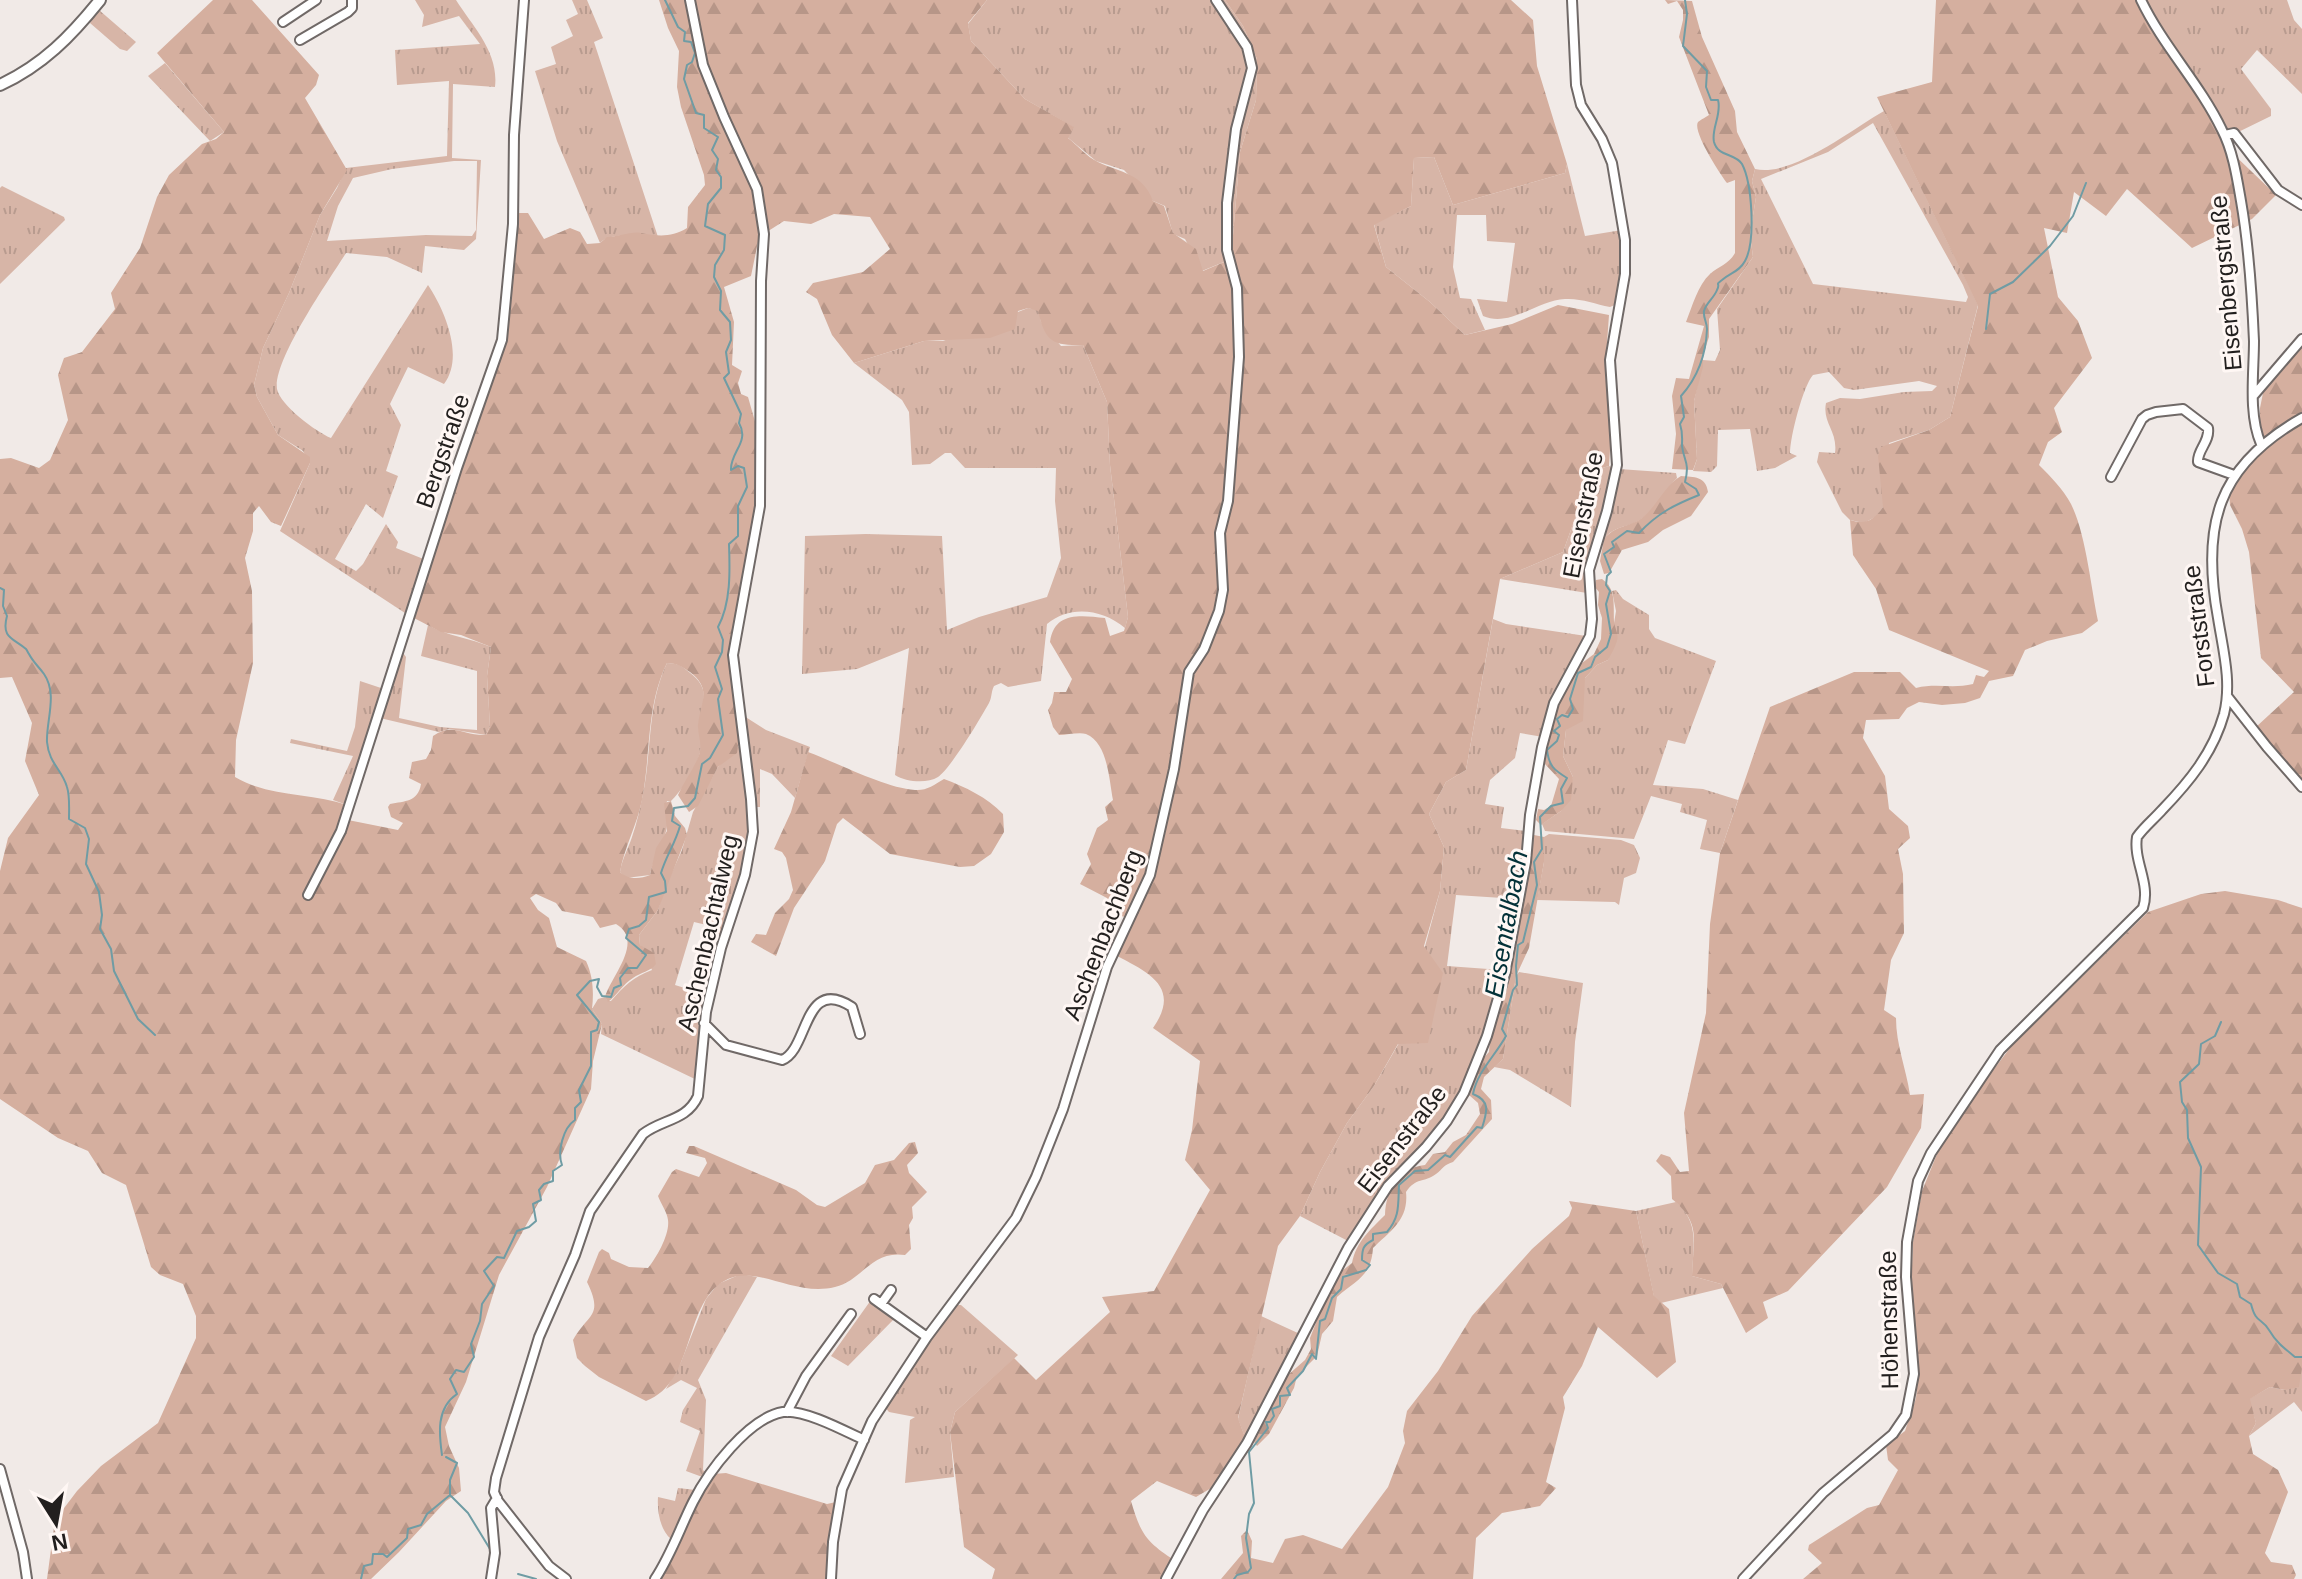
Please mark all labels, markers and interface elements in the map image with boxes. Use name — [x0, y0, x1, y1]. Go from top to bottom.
street label: Eisenbergstraße — [2204, 194, 2247, 372]
street label: Bergstraße — [410, 390, 475, 511]
street label: Eisenstraße — [1557, 449, 1608, 580]
street label: Forststraße — [2178, 564, 2219, 689]
street label: Aschenbachtalweg — [672, 832, 743, 1034]
street label: Aschenbachberg — [1058, 846, 1147, 1024]
water label: Eisentalbach — [1478, 848, 1534, 1000]
street label: Eisenstraße — [1352, 1080, 1452, 1197]
street label: Höhenstraße — [1874, 1250, 1903, 1390]
north arrow — [16, 1483, 96, 1563]
text: N — [50, 1528, 70, 1556]

